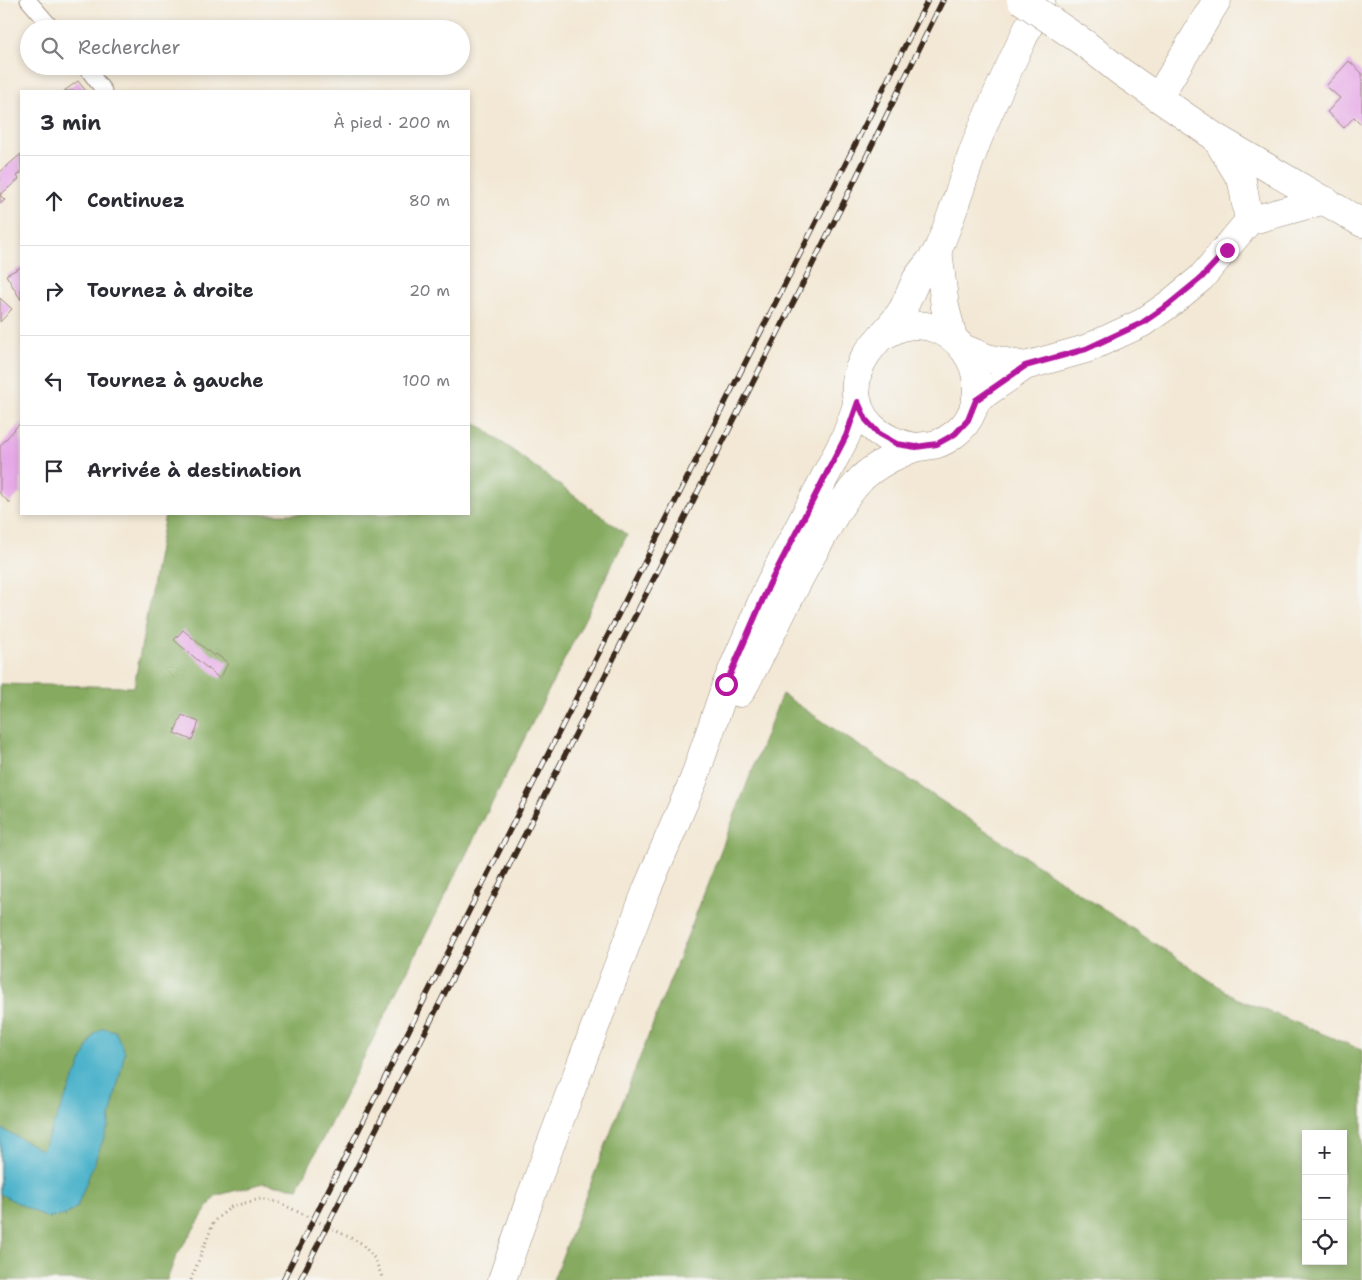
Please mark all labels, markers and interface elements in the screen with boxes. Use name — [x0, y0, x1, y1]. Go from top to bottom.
search box — [20, 20, 470, 75]
icon: search — [38, 34, 66, 62]
text: Rechercher — [78, 35, 181, 60]
text: 3 min — [40, 109, 101, 137]
text: À pied · 200 m — [333, 112, 450, 133]
icon: ahead — [40, 187, 68, 215]
text: Continuez — [87, 188, 185, 213]
text: 80 m — [409, 190, 450, 211]
route end — [1216, 239, 1239, 262]
icon: right — [40, 277, 68, 305]
text: Tournez à droite — [87, 278, 254, 303]
text: 20 m — [409, 280, 450, 301]
icon: left — [40, 367, 68, 395]
text: Tournez à gauche — [87, 368, 264, 393]
text: 100 m — [402, 370, 450, 391]
icon: arrive — [40, 457, 68, 485]
text: Arrivée à destination — [87, 458, 301, 483]
route start — [715, 673, 738, 696]
map controls — [1302, 1130, 1347, 1265]
button: + — [1302, 1130, 1347, 1175]
button: − — [1302, 1175, 1347, 1220]
button: locate — [1302, 1220, 1347, 1265]

